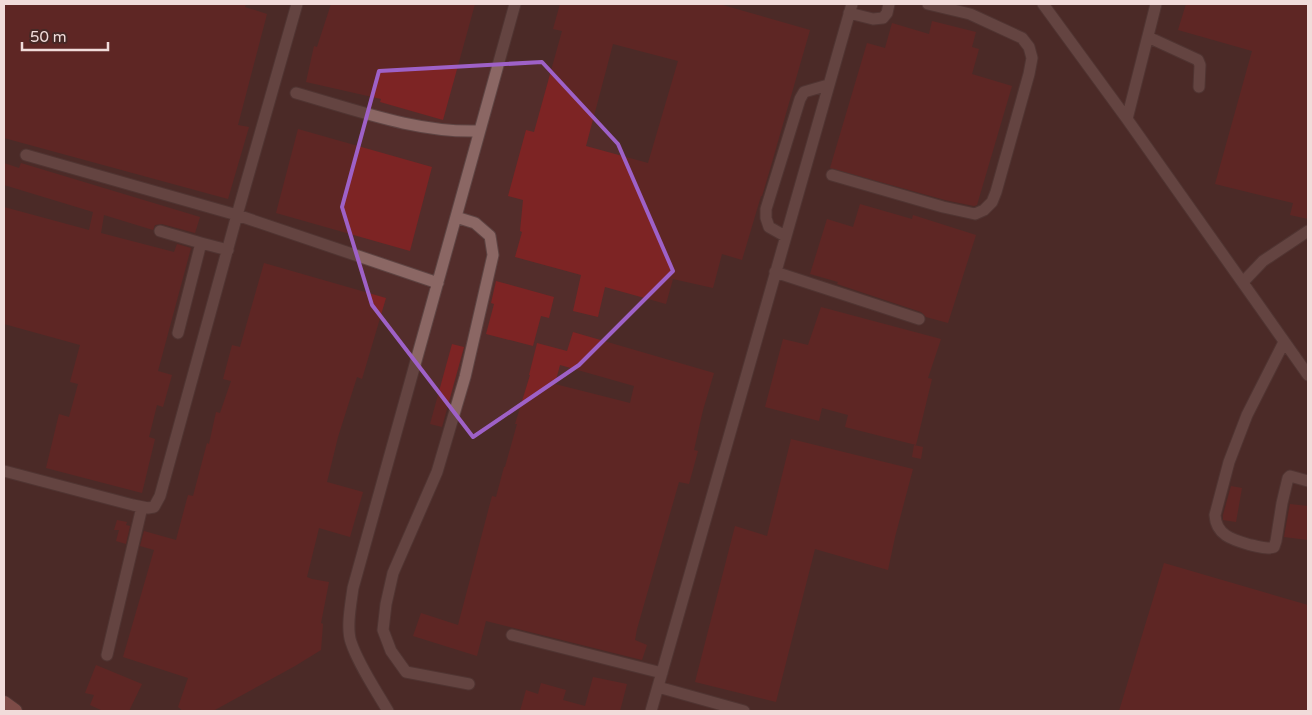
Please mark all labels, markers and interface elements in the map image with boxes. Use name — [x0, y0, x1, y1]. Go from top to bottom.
scale bar — [22, 20, 109, 52]
text: 50 m — [30, 28, 67, 46]

